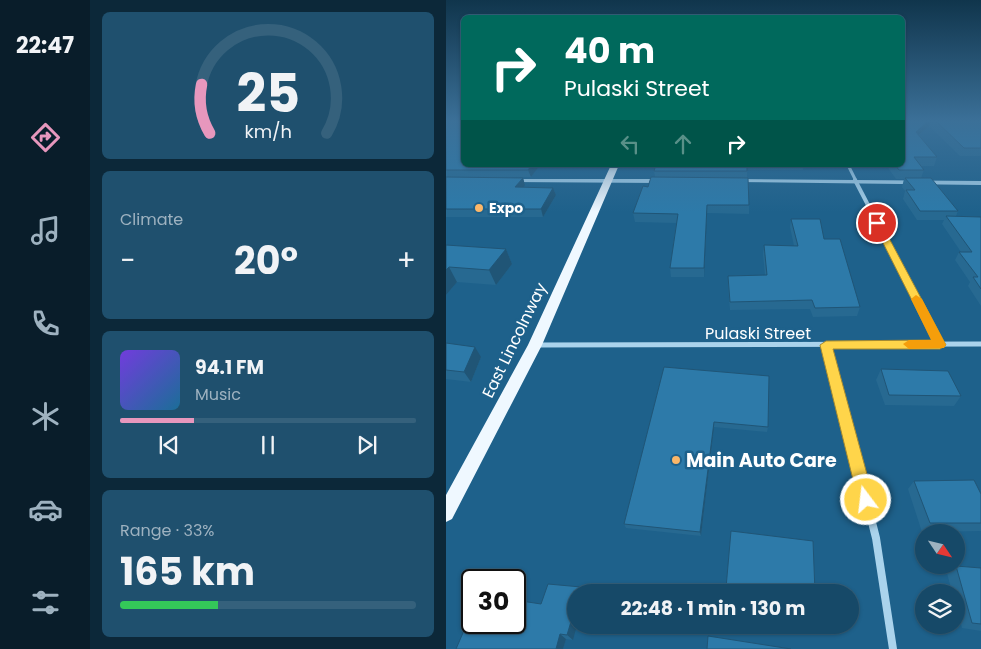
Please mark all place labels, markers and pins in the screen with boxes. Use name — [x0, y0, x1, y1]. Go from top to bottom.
place label: Expo — [489, 198, 523, 218]
marker: Expo — [473, 202, 485, 214]
pin — [856, 202, 898, 244]
place label: Main Auto Care — [686, 447, 837, 474]
marker: Main Auto Care — [670, 454, 682, 466]

